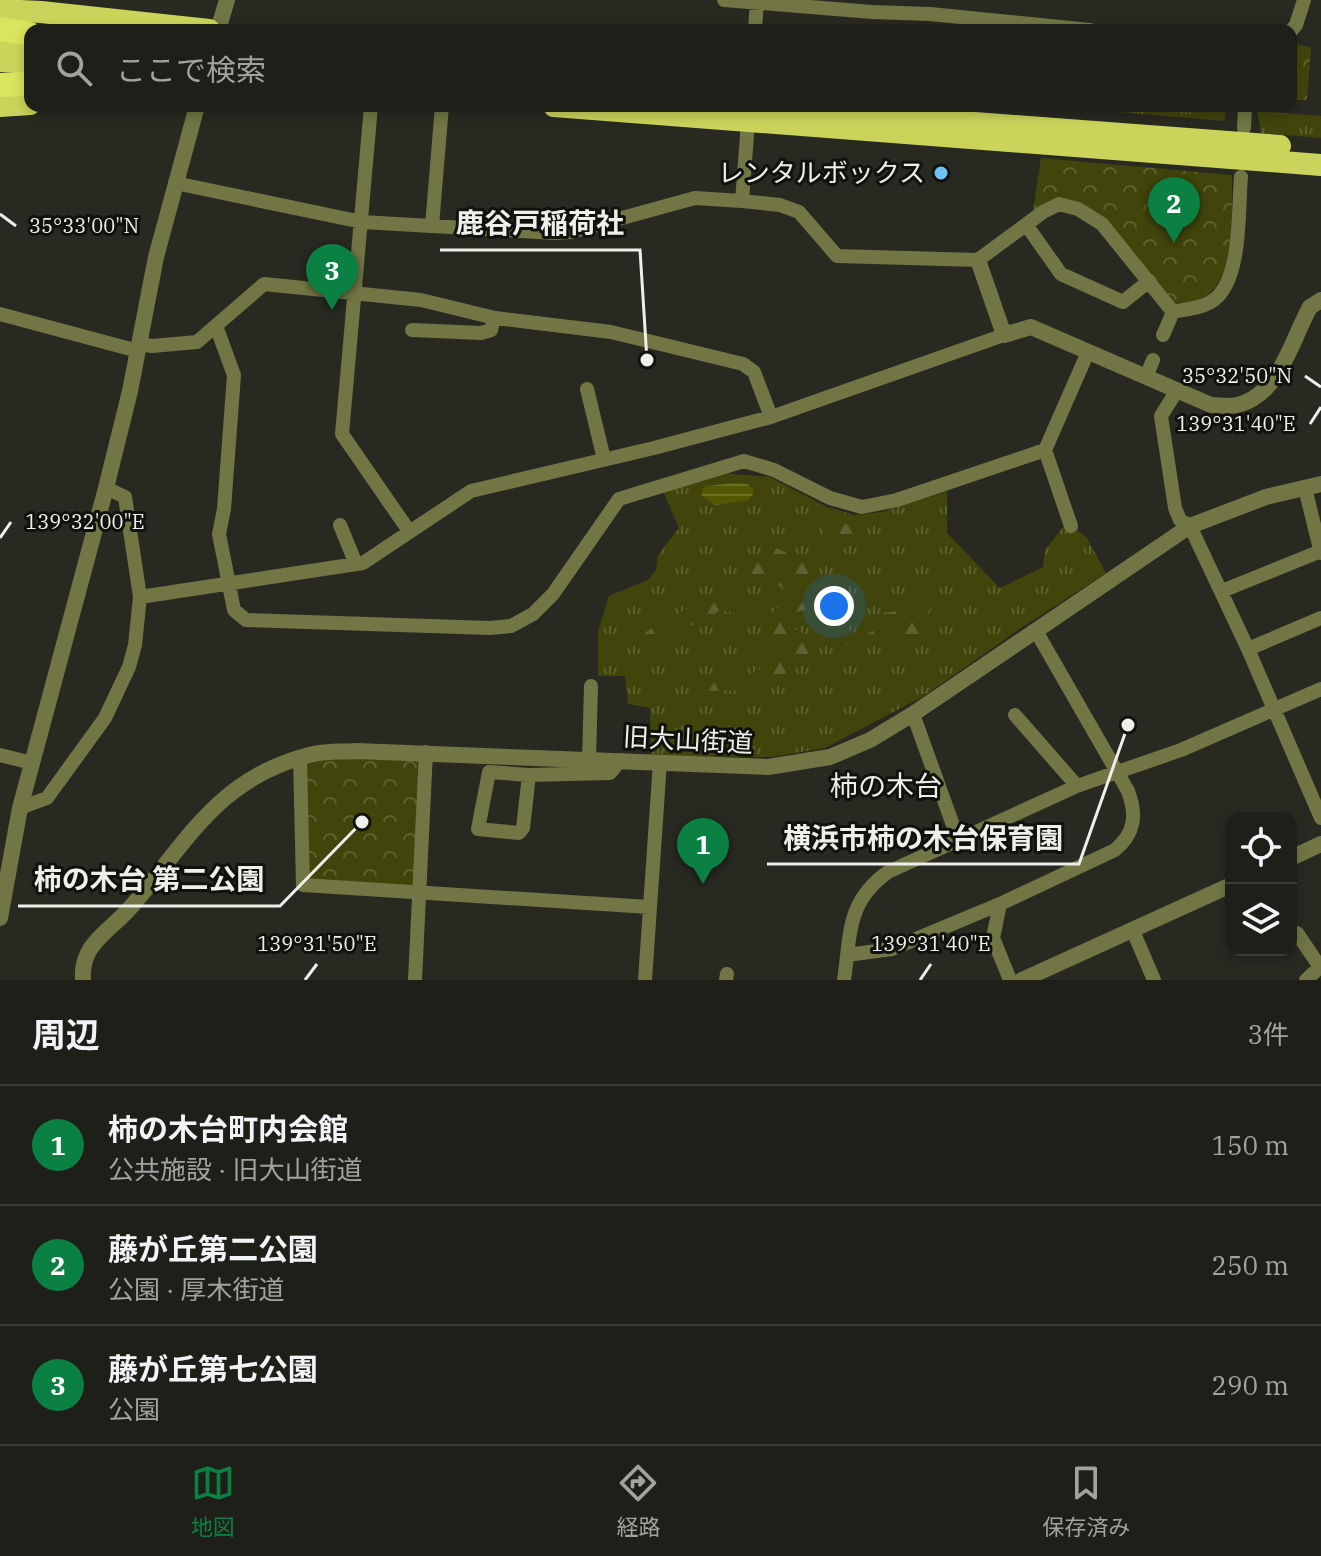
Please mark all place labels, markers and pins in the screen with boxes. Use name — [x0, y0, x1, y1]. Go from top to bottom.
place label: レンタルボックス — [718, 155, 925, 189]
marker: レンタルボックス — [932, 164, 950, 182]
pin: 2 — [1148, 177, 1200, 243]
callout: 鹿谷戸稲荷社 — [440, 198, 640, 250]
pin: 3 — [306, 244, 358, 310]
callout: 横浜市柿の木台保育園 — [767, 812, 1079, 864]
pin: 1 — [677, 818, 729, 884]
callout: 柿の木台 第二公園 — [18, 854, 280, 906]

